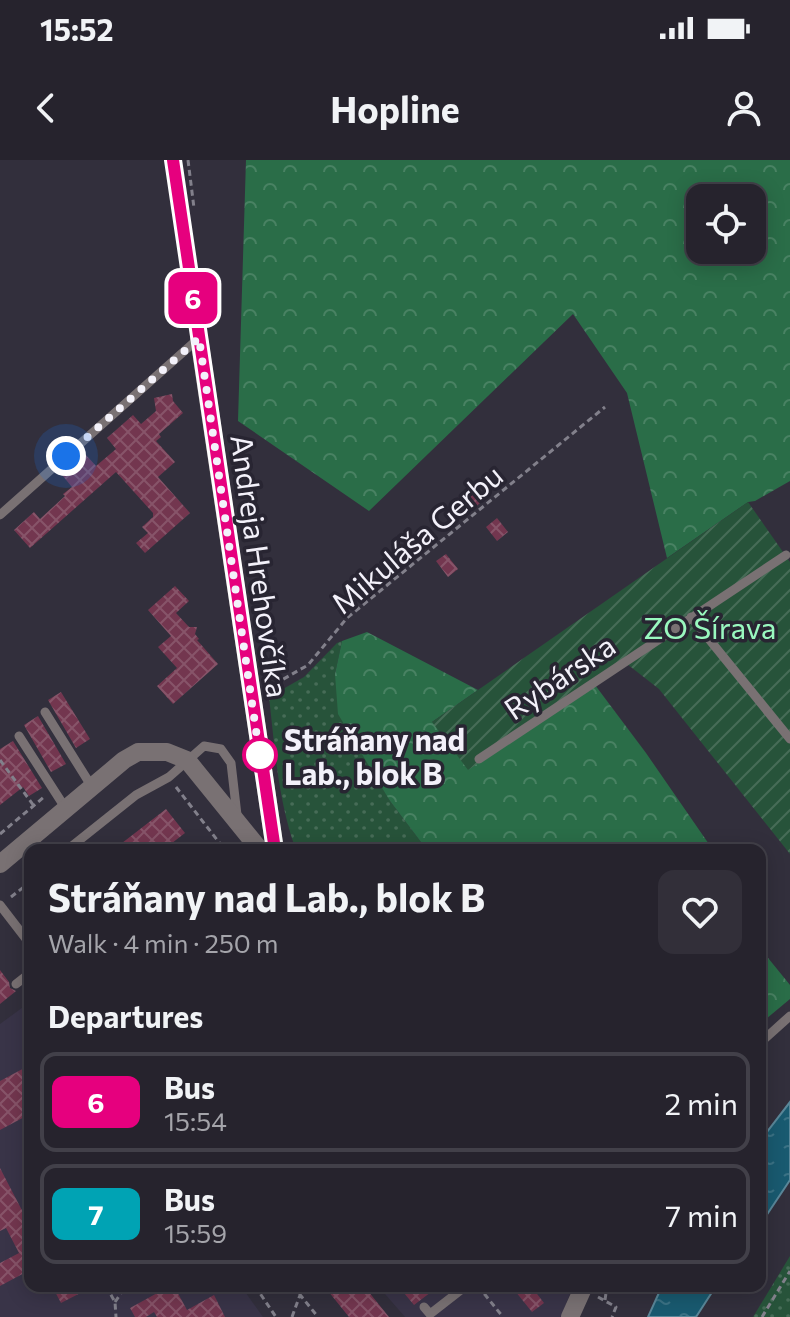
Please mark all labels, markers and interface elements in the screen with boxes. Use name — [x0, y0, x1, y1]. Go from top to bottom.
text: 15:52 — [40, 10, 114, 47]
icon: back — [24, 86, 68, 130]
text: Hopline — [330, 86, 460, 130]
icon: person — [722, 86, 766, 130]
map controls — [686, 184, 766, 264]
button: locate — [686, 184, 766, 264]
line badge: 6 — [167, 272, 219, 324]
text: 6 — [184, 281, 202, 315]
street label: Andreja Hrehovčíka — [224, 432, 298, 700]
your location — [46, 436, 86, 476]
street label: Mikuláša Gerbu — [323, 456, 509, 620]
park label: ZO Šírava — [643, 608, 777, 645]
street label: Rybárska — [497, 626, 621, 726]
place label: Stráňany nad Lab., blok B — [284, 720, 465, 791]
marker: Stráňany nad Lab., blok B — [243, 738, 277, 772]
button: heart — [658, 870, 742, 954]
text: Stráňany nad Lab., blok B — [48, 873, 485, 920]
text: Walk · 4 min · 250 m — [48, 927, 278, 958]
text: Departures — [48, 997, 203, 1034]
text: Bus — [164, 1068, 215, 1105]
text: 2 min — [665, 1084, 738, 1121]
text: 6 — [87, 1085, 105, 1119]
text: 15:54 — [164, 1105, 227, 1136]
text: Bus — [164, 1180, 215, 1217]
text: 7 min — [665, 1196, 738, 1233]
text: 7 — [88, 1197, 104, 1231]
text: 15:59 — [164, 1217, 227, 1248]

